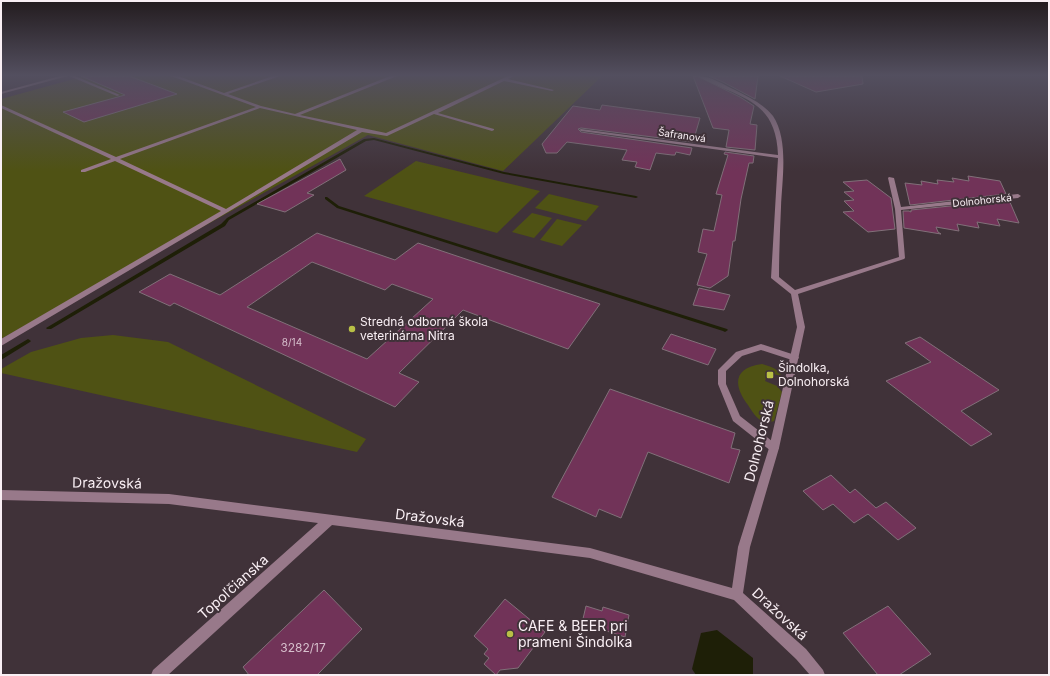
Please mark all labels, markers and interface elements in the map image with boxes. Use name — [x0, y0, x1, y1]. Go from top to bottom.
street label: Šafranová — [657, 126, 707, 144]
street label: Dolnohorská — [952, 191, 1012, 209]
place label: Stredná odborná škola veterinárna Nitra — [360, 314, 488, 343]
marker: Stredná odborná škola veterinárna Nitra — [347, 324, 357, 334]
house number: 8/14 — [282, 336, 302, 348]
place label: Šindolka, Dolnohorská — [778, 360, 850, 389]
marker: Šindolka, Dolnohorská — [765, 370, 775, 380]
street label: Dolnohorská — [740, 398, 777, 483]
street label: Dražovská — [72, 473, 142, 492]
street label: Dražovská — [394, 505, 466, 530]
street label: Topoľčianska — [194, 551, 271, 623]
street label: Dražovská — [749, 584, 812, 644]
place label: CAFE & BEER pri prameni Šindolka — [518, 617, 632, 650]
marker: CAFE & BEER pri prameni Šindolka — [505, 629, 515, 639]
house number: 3282/17 — [280, 640, 326, 655]

